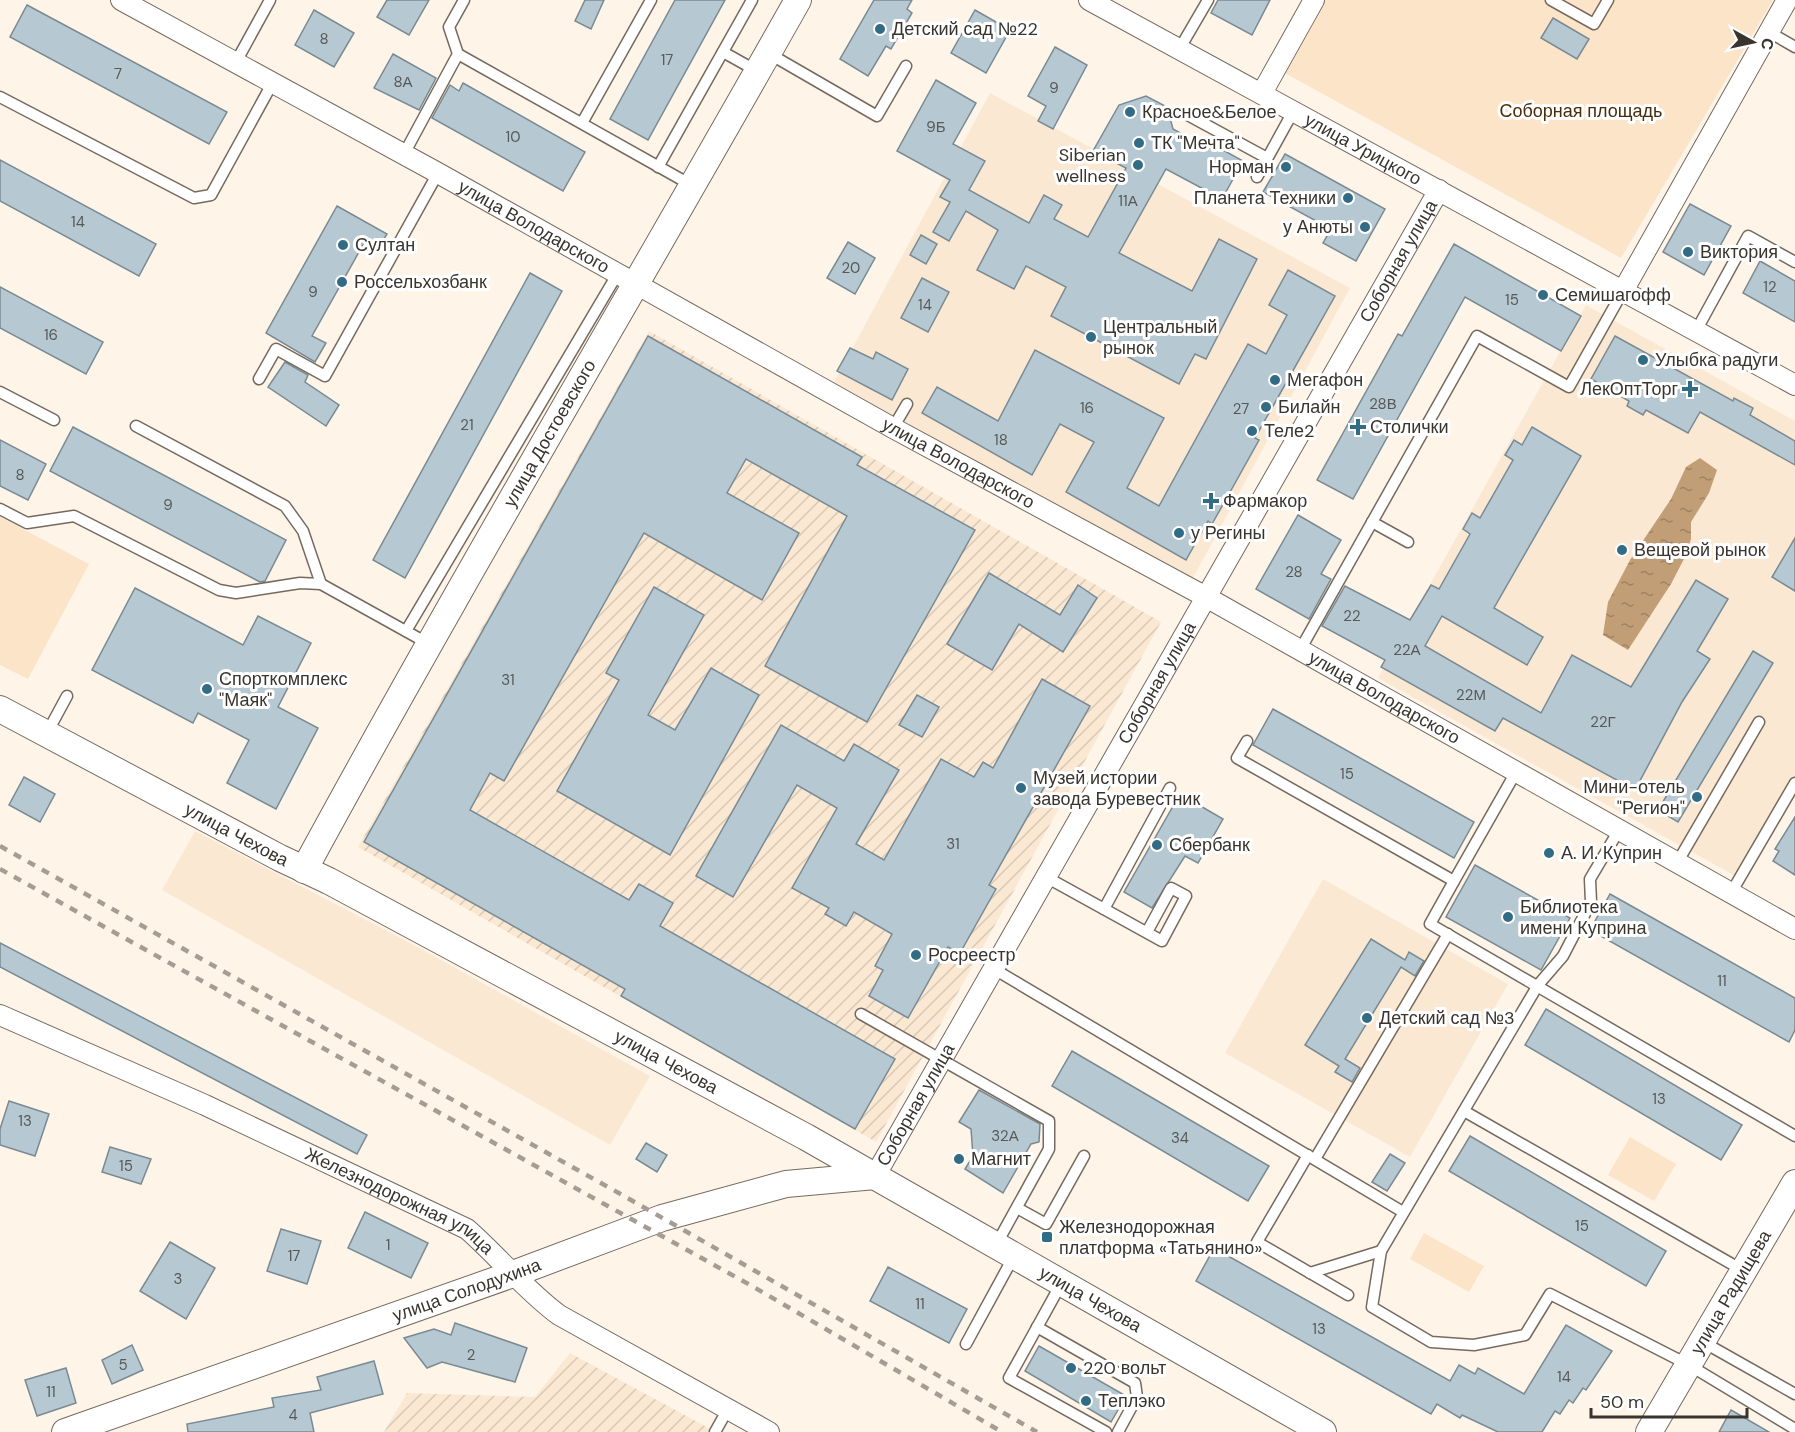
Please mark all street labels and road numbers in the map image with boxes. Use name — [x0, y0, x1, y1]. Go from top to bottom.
street label: улица Урицкого — [1300, 108, 1426, 191]
street label: улица Володарского — [454, 175, 614, 279]
street label: Соборная улица — [1354, 195, 1443, 327]
street label: улица Достоевского — [498, 355, 602, 512]
street label: улица Володарского — [878, 412, 1039, 514]
street label: Соборная улица — [1112, 617, 1202, 749]
street label: улица Володарского — [1304, 645, 1464, 750]
street label: улица Чехова — [181, 797, 293, 873]
street label: улица Чехова — [610, 1024, 723, 1100]
street label: Соборная улица — [871, 1038, 961, 1170]
street label: Железнодорожная улица — [301, 1142, 500, 1260]
street label: улица Радищева — [1685, 1225, 1777, 1359]
street label: улица Солодухина — [389, 1252, 545, 1328]
street label: улица Чехова — [1035, 1261, 1147, 1338]

